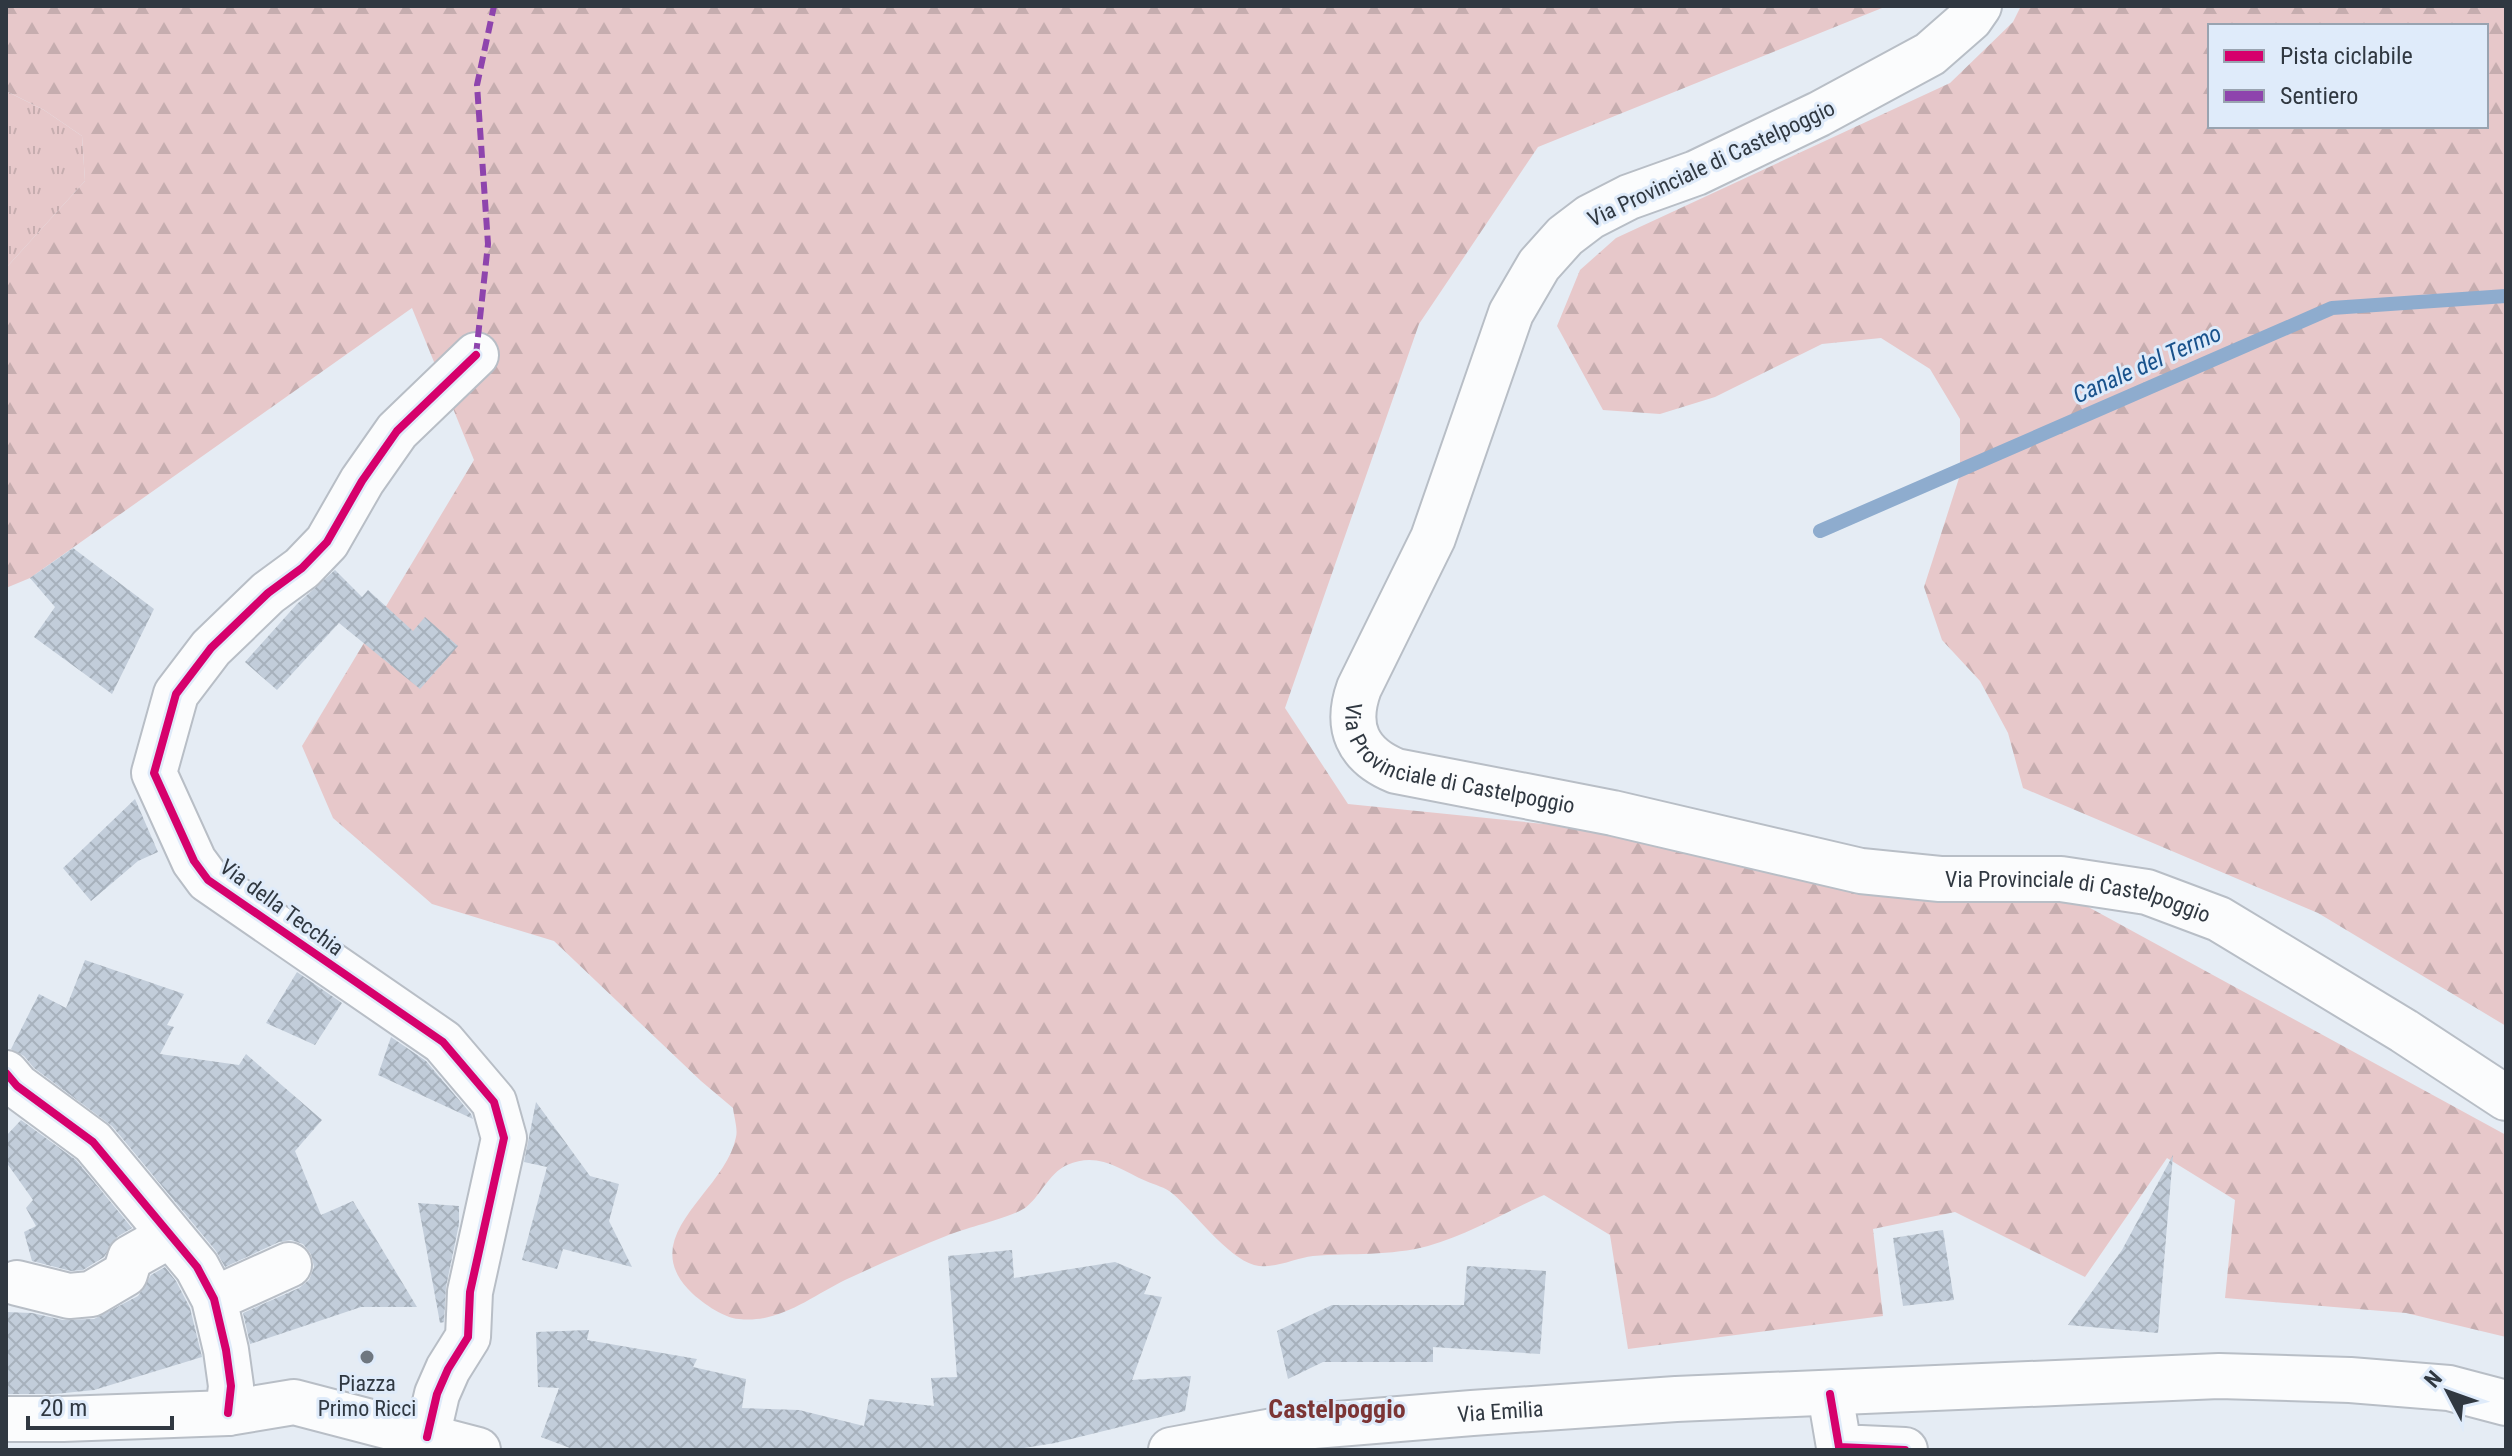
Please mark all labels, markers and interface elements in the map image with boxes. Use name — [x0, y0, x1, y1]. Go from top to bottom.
legend — [2208, 24, 2488, 128]
text: Pista ciclabile — [2280, 42, 2413, 70]
text: Sentiero — [2280, 82, 2358, 110]
street label: Via Provinciale di Castelpoggio — [1584, 95, 1839, 232]
water label: Canale del Termo — [2068, 319, 2226, 409]
street label: Via Provinciale di Castelpoggio — [1340, 701, 1577, 818]
street label: Via della Tecchia — [215, 854, 348, 961]
street label: Via Provinciale di Castelpoggio — [1945, 867, 2214, 928]
marker: Piazza Primo Ricci — [358, 1348, 376, 1366]
north arrow — [2408, 1352, 2488, 1432]
text: N — [2419, 1366, 2447, 1392]
place label: Piazza Primo Ricci — [318, 1371, 416, 1421]
scale bar — [28, 1380, 172, 1430]
text: 20 m — [40, 1394, 87, 1422]
district label: Castelpoggio — [1268, 1394, 1406, 1424]
street label: Via Emilia — [1456, 1396, 1544, 1427]

